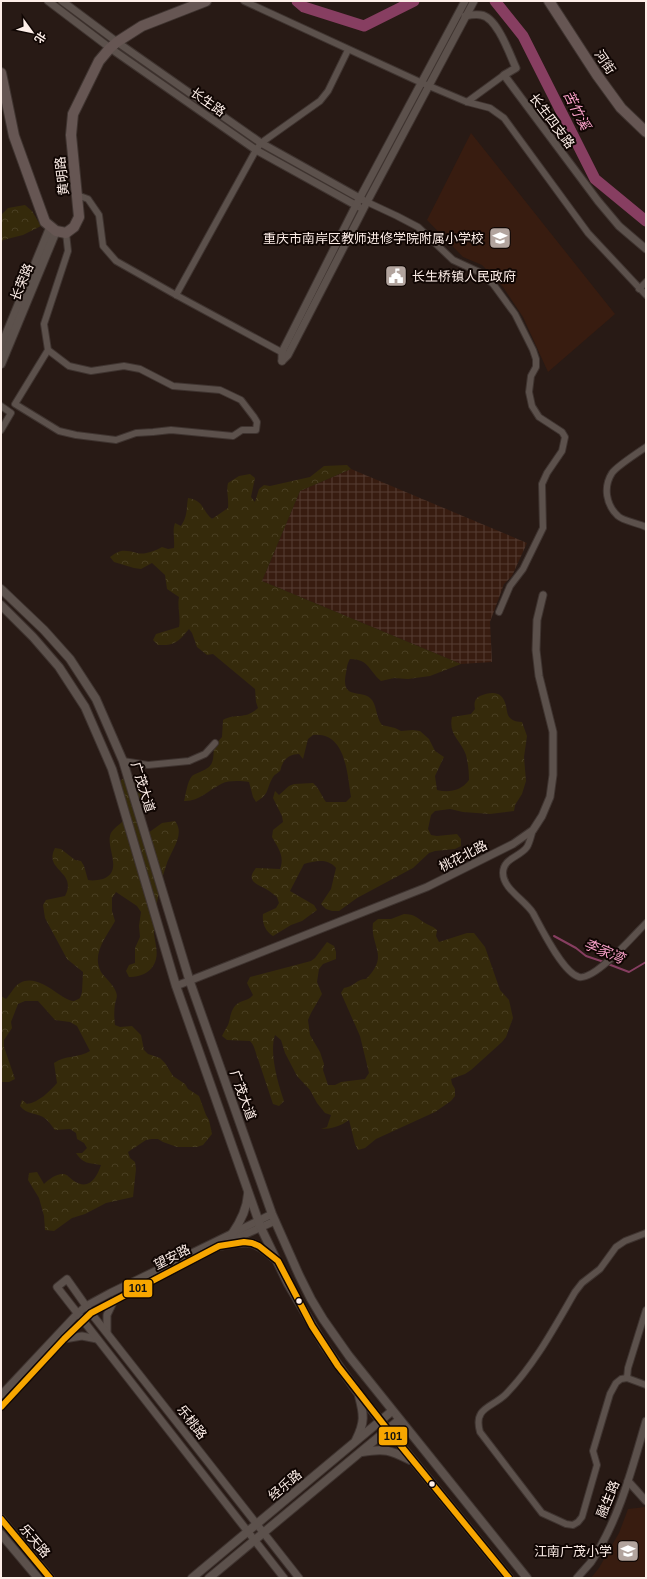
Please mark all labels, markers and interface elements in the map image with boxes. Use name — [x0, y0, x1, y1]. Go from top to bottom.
north arrow — [12, 12, 52, 52]
text: 北 — [32, 30, 48, 45]
street label: 河街 — [592, 47, 618, 77]
street label: 长生路 — [188, 85, 228, 119]
water label: 苦竹溪 — [560, 88, 595, 134]
street label: 长生四支路 — [526, 91, 578, 151]
street label: 黄明路 — [53, 156, 71, 196]
school or university icon: 重庆市南岸区教师进修学院附属小学校 — [487, 225, 513, 251]
place label: 重庆市南岸区教师进修学院附属小学校 — [263, 231, 484, 246]
street label: 长荣路 — [8, 261, 36, 303]
public building icon: 长生桥镇人民政府 — [383, 263, 409, 289]
place label: 长生桥镇人民政府 — [412, 269, 516, 284]
street label: 广茂大道 — [128, 760, 158, 814]
street label: 桃花北路 — [436, 838, 490, 874]
water label: 李家湾 — [582, 935, 628, 967]
street label: 广茂大道 — [227, 1068, 259, 1122]
street label: 望安路 — [151, 1241, 193, 1273]
line badge: 101 — [123, 1279, 153, 1298]
text: 101 — [129, 1282, 147, 1294]
unlabelled marker — [294, 1296, 304, 1306]
street label: 乐桃路 — [174, 1402, 210, 1442]
line badge: 101 — [378, 1426, 408, 1446]
text: 101 — [384, 1430, 402, 1442]
street label: 经乐路 — [265, 1467, 305, 1503]
street label: 融生路 — [594, 1478, 622, 1520]
unlabelled marker — [427, 1479, 437, 1489]
street label: 乐天路 — [17, 1521, 53, 1561]
school or university icon: 江南广茂小学 — [615, 1538, 641, 1564]
place label: 江南广茂小学 — [534, 1544, 612, 1559]

